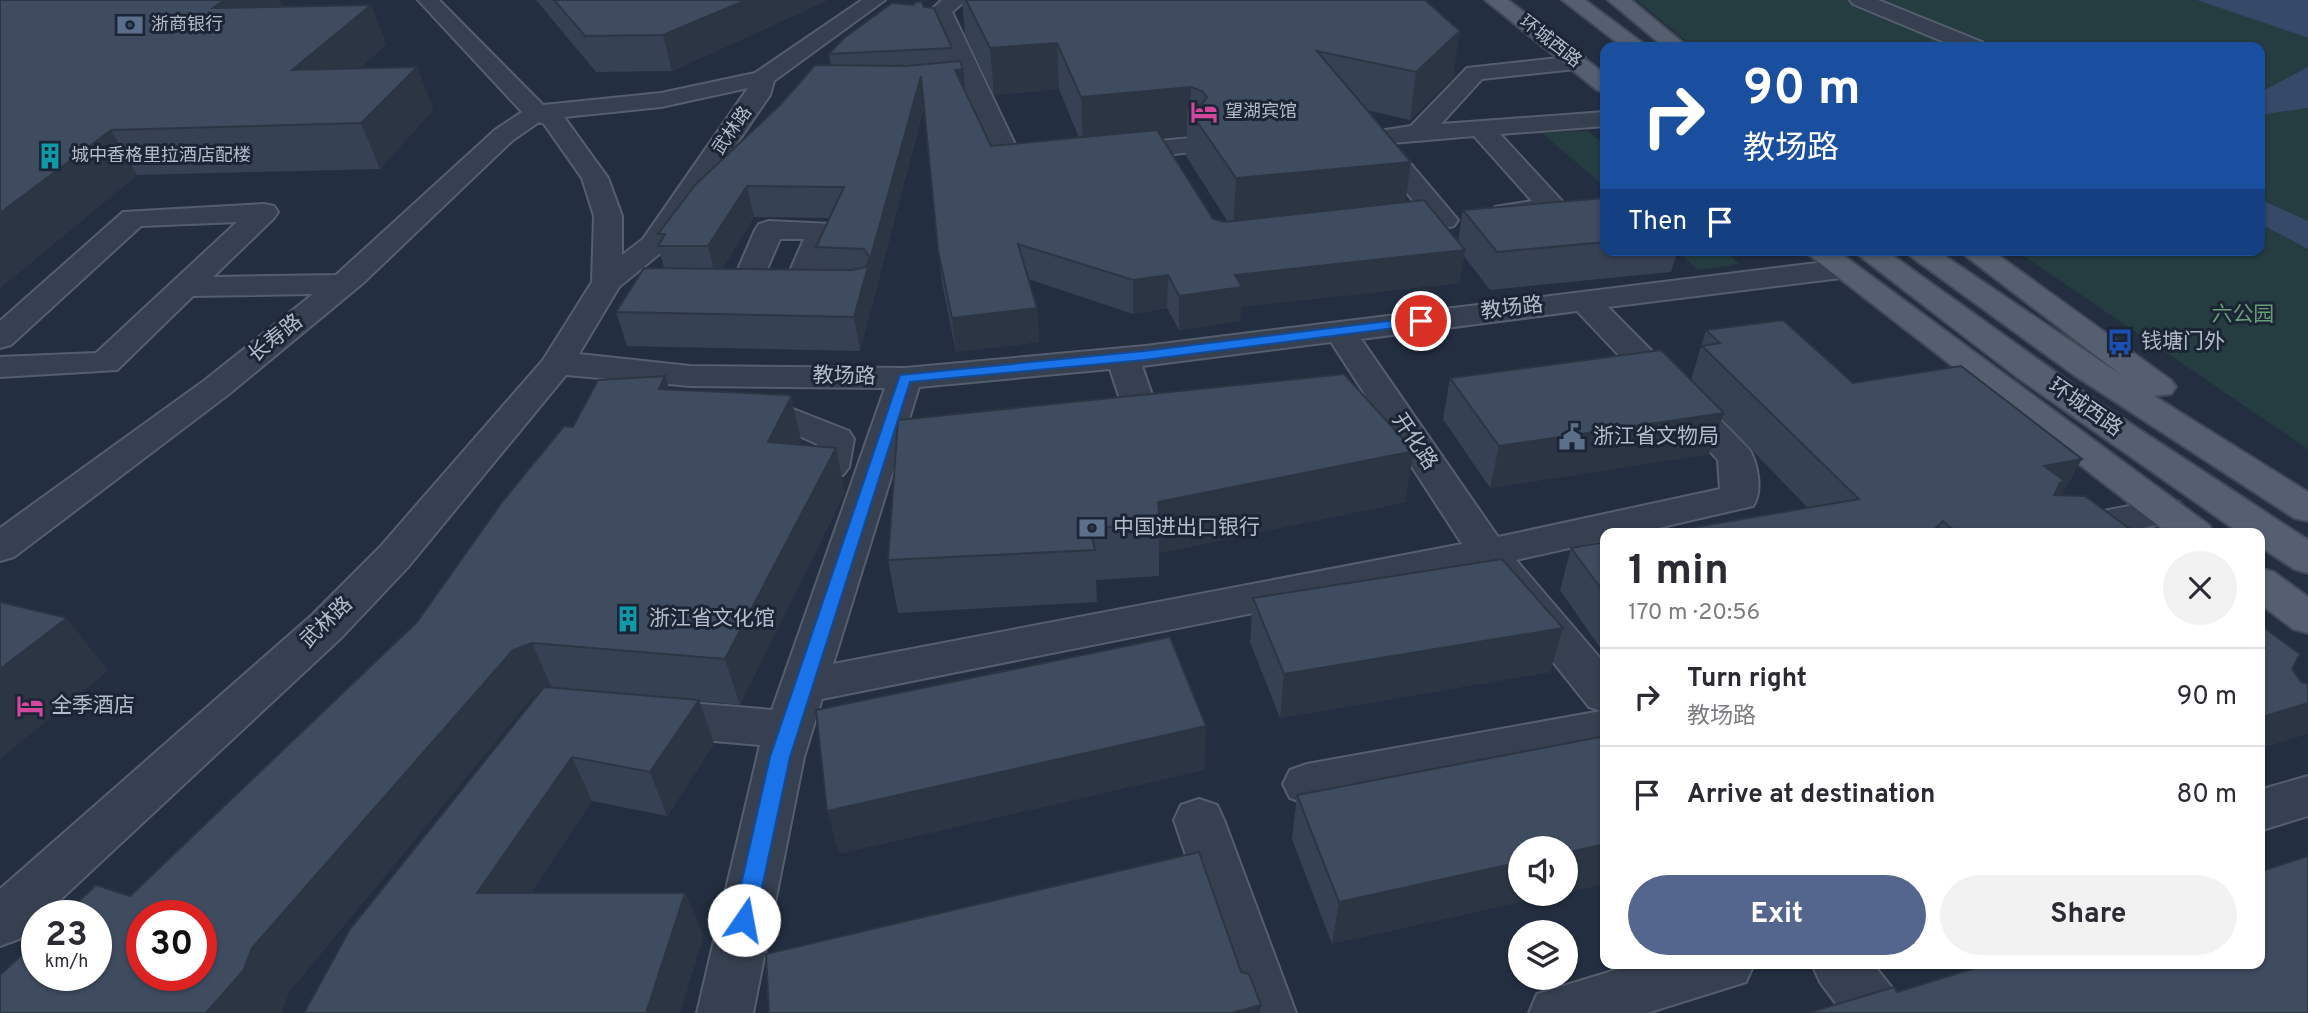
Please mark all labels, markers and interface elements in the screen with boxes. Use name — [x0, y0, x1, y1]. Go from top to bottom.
bank icon: 浙商银行 — [115, 10, 145, 40]
street label: 环城西路 — [1515, 11, 1585, 73]
place label: 浙商银行 — [151, 14, 223, 37]
text: 90 m — [1743, 60, 1861, 122]
icon: right — [1628, 70, 1719, 161]
hotel icon: 望湖宾馆 — [1189, 97, 1219, 127]
place label: 望湖宾馆 — [1225, 101, 1297, 124]
street label: 武林路 — [708, 102, 758, 160]
text: 教场路 — [1743, 130, 1839, 170]
building icon: 城中香格里拉酒店配楼 — [35, 141, 65, 171]
place label: 城中香格里拉酒店配楼 — [71, 145, 251, 168]
icon: arrive — [1701, 203, 1739, 241]
text: Then — [1628, 206, 1687, 239]
pin — [1391, 291, 1451, 351]
street label: 教场路 — [1479, 292, 1545, 326]
icon: arrive — [1402, 302, 1440, 340]
park label: 六公园 — [2212, 302, 2275, 329]
street label: 长寿路 — [243, 309, 309, 369]
bus stop icon: 钱塘门外 — [2105, 327, 2135, 357]
place label: 钱塘门外 — [2141, 329, 2225, 356]
street label: 教场路 — [812, 363, 876, 391]
street label: 环城西路 — [2043, 373, 2127, 443]
street label: 开化路 — [1385, 408, 1443, 476]
public building icon: 浙江省文物局 — [1557, 422, 1587, 452]
place label: 浙江省文物局 — [1593, 424, 1719, 451]
bank icon: 中国进出口银行 — [1077, 513, 1107, 543]
place label: 中国进出口银行 — [1113, 515, 1260, 542]
text: 1 min — [1628, 546, 1729, 599]
button: close — [2163, 551, 2237, 625]
street label: 武林路 — [295, 591, 359, 655]
text: 170 m · 20:56 — [1628, 599, 1760, 628]
building icon: 浙江省文化馆 — [613, 604, 643, 634]
place label: 浙江省文化馆 — [649, 606, 775, 633]
text: Turn right — [1687, 663, 1807, 696]
icon: right — [1628, 678, 1666, 716]
text: 90 m — [2177, 681, 2237, 714]
hotel icon: 全季酒店 — [15, 691, 45, 721]
place label: 全季酒店 — [51, 693, 135, 720]
text: 教场路 — [1687, 703, 1756, 732]
icon: arrive — [1628, 776, 1666, 814]
text: Arrive at destination — [1687, 779, 1935, 812]
text: 80 m — [2177, 779, 2237, 812]
map controls — [1508, 836, 1578, 990]
button: sound — [1508, 836, 1578, 906]
button: Exit — [1628, 875, 1926, 955]
button: Share — [1940, 875, 2237, 955]
position arrow — [707, 883, 781, 957]
speed limit sign: 30 — [126, 900, 217, 991]
text: 23 — [45, 914, 88, 958]
button: layers — [1508, 920, 1578, 990]
text: km/h — [45, 951, 88, 974]

